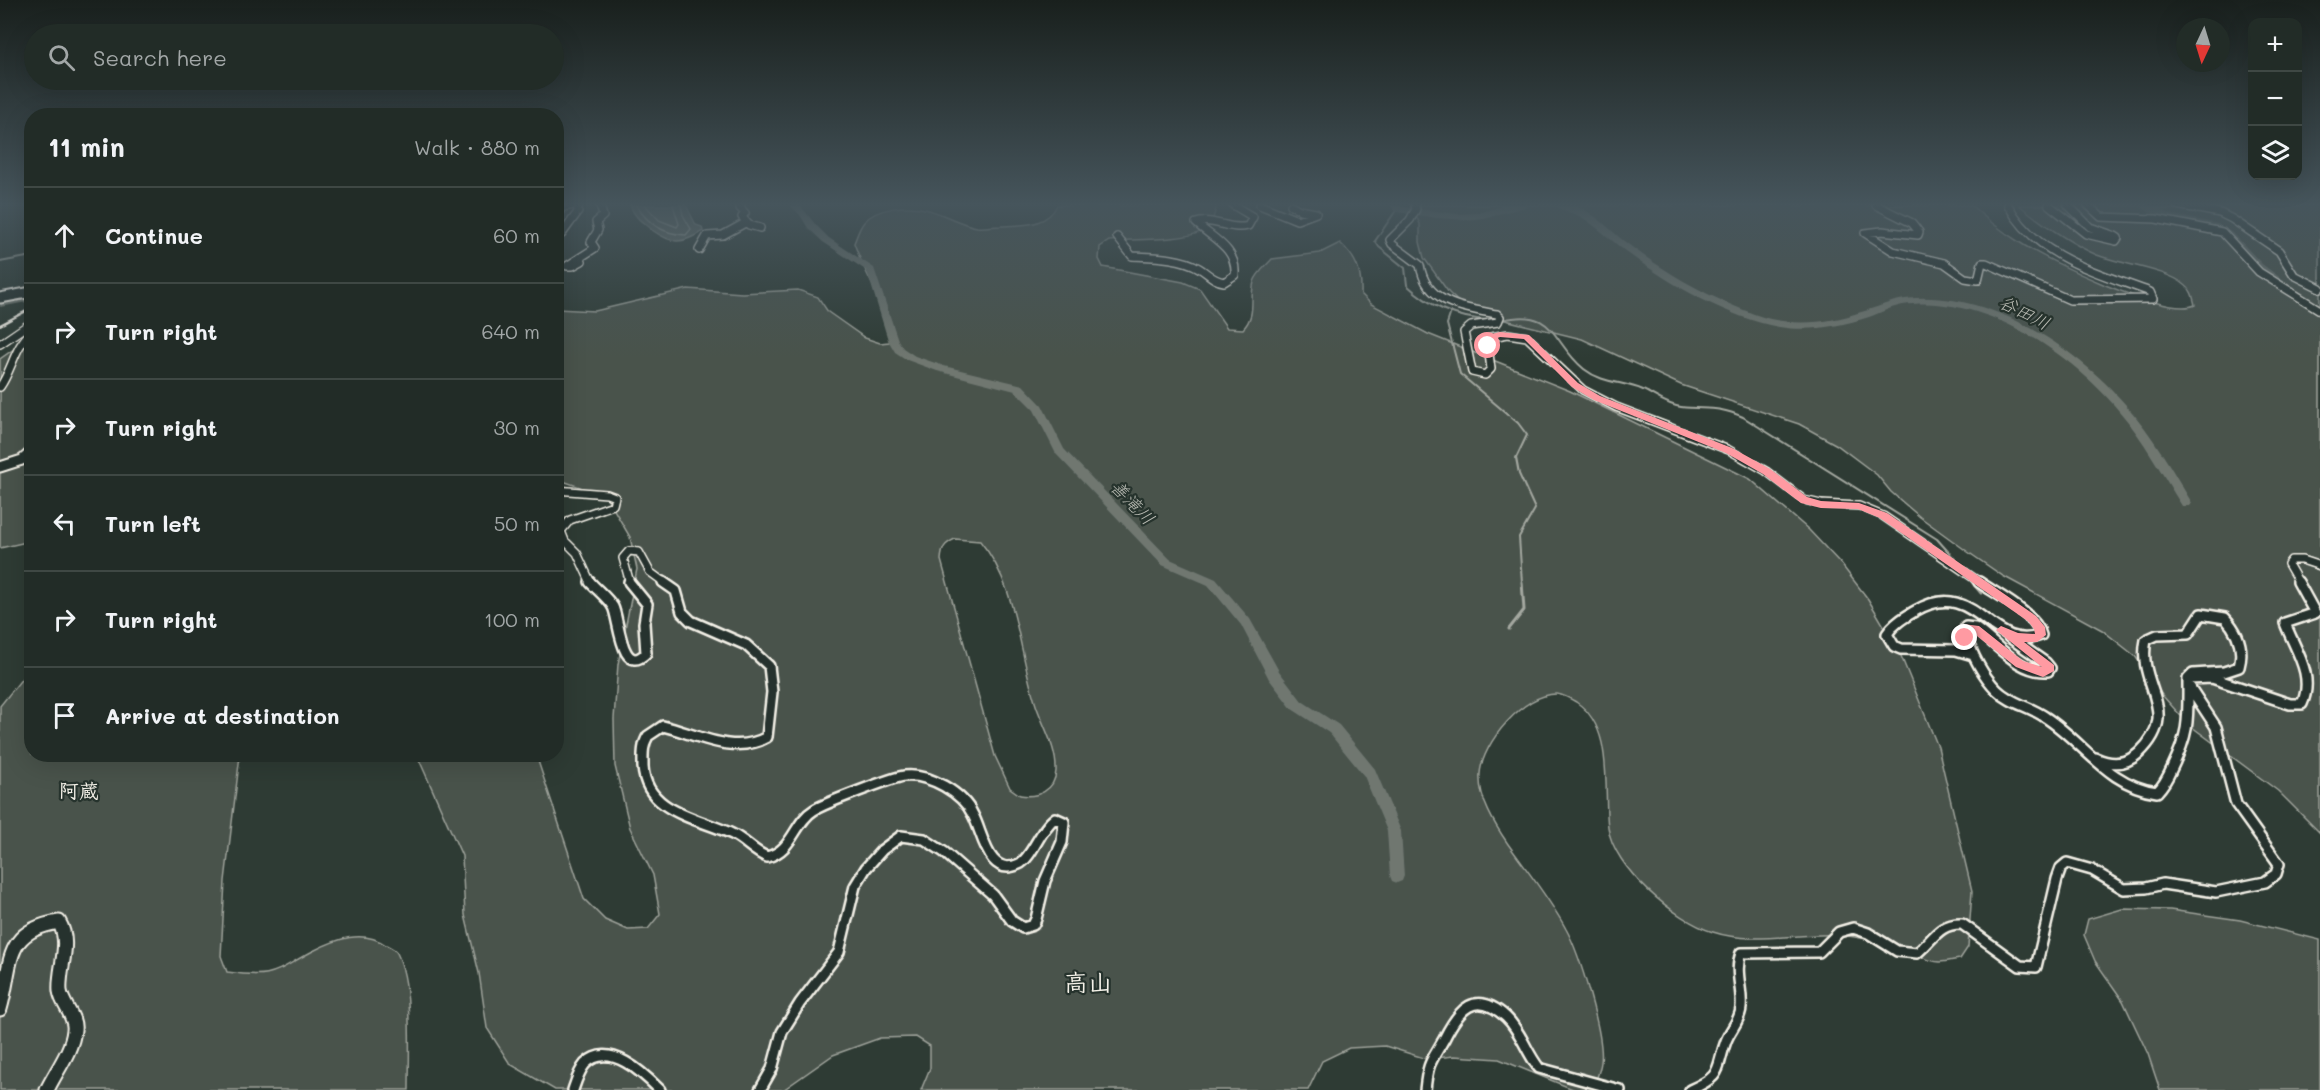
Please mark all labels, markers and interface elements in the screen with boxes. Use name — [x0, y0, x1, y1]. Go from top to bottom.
north arrow — [2176, 18, 2230, 72]
map controls — [2248, 18, 2302, 180]
button: + — [2248, 18, 2302, 72]
search box — [24, 24, 564, 90]
icon: search — [45, 41, 78, 74]
text: Search here — [93, 43, 227, 72]
button: − — [2248, 72, 2302, 126]
button: layers — [2248, 126, 2302, 180]
text: 11 min — [48, 130, 125, 164]
text: Walk · 880 m — [414, 134, 540, 160]
icon: ahead — [48, 219, 81, 252]
text: Continue — [105, 221, 203, 250]
text: 60 m — [493, 222, 540, 248]
water label: 谷田川 — [1995, 289, 2055, 335]
icon: right — [48, 315, 81, 348]
text: Turn right — [105, 317, 217, 346]
text: 640 m — [482, 318, 540, 344]
route start — [1474, 332, 1500, 358]
icon: right — [48, 411, 81, 444]
text: Turn right — [105, 413, 217, 442]
text: 30 m — [494, 414, 540, 440]
water label: 善滝川 — [1106, 474, 1160, 530]
icon: left — [48, 507, 81, 540]
text: Turn left — [105, 509, 201, 538]
text: 50 m — [494, 510, 540, 536]
icon: right — [48, 603, 81, 636]
text: Turn right — [105, 605, 217, 634]
text: 100 m — [484, 606, 540, 632]
route end — [1951, 624, 1977, 650]
icon: arrive — [48, 699, 81, 732]
text: Arrive at destination — [105, 701, 340, 730]
district label: 阿蔵 — [59, 777, 99, 803]
district label: 高山 — [1064, 966, 1112, 997]

